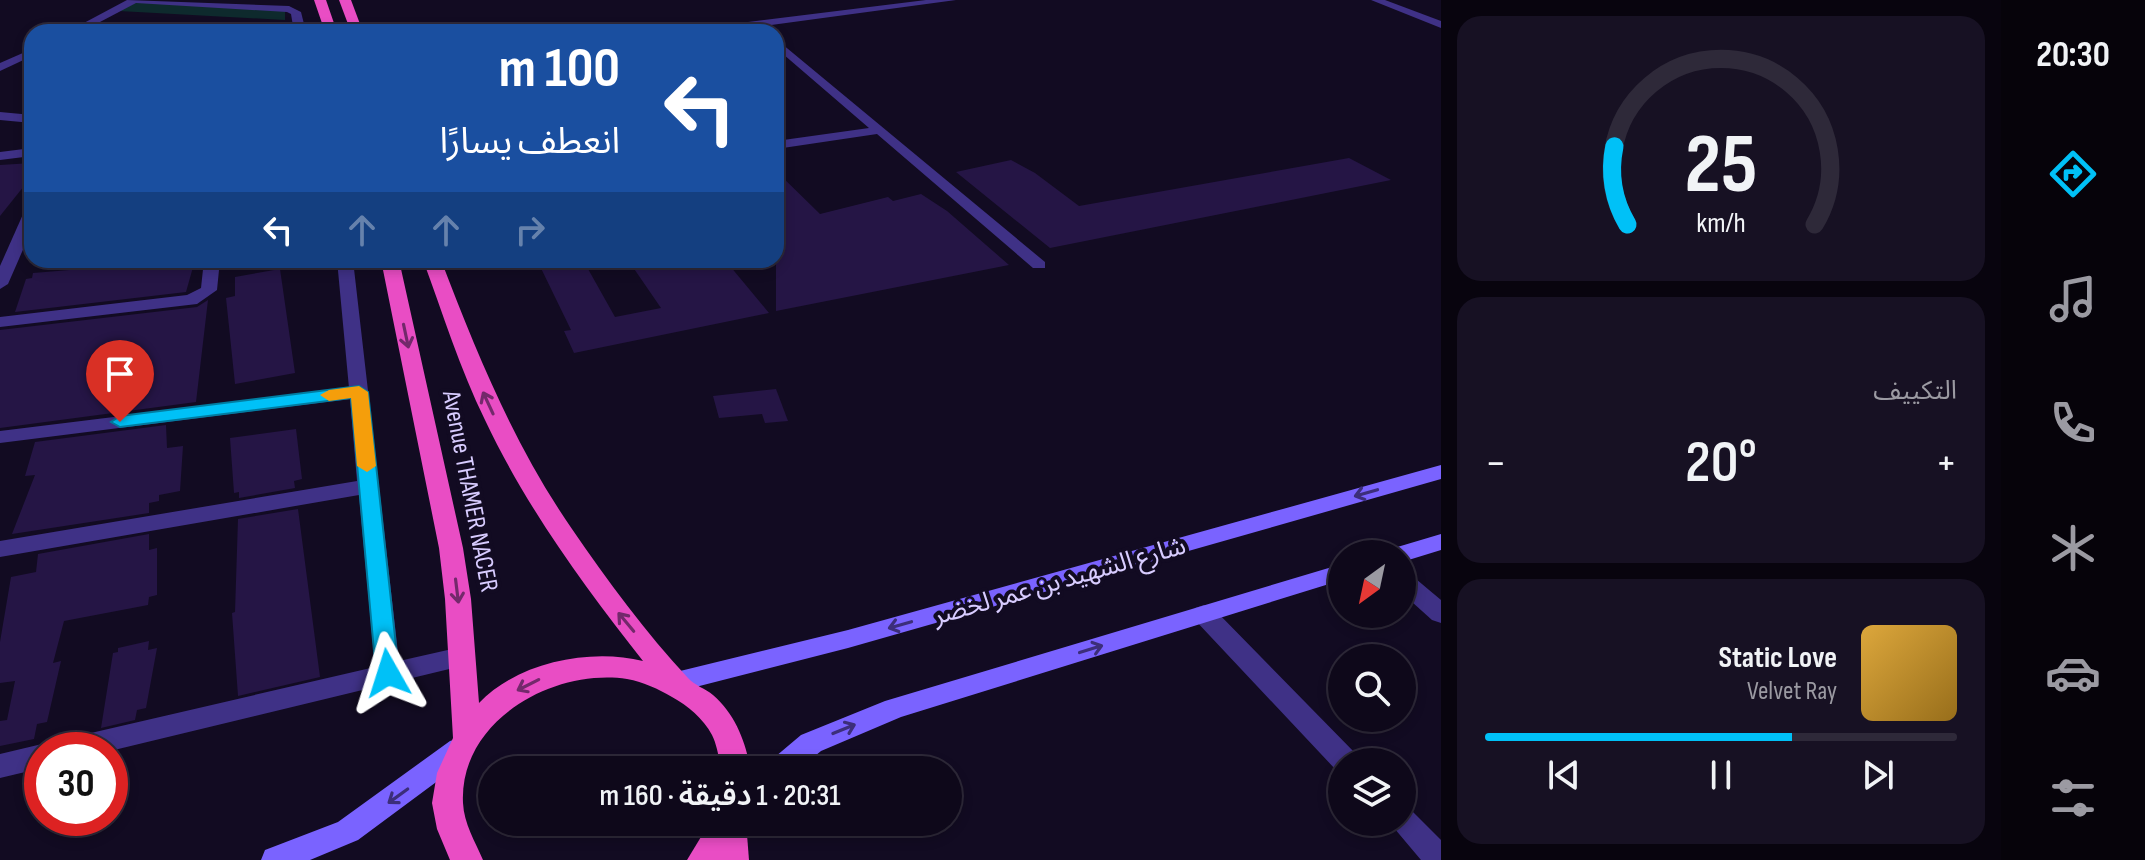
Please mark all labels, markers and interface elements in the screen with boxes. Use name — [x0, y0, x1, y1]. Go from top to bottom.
text: 20:30 — [2036, 34, 2110, 77]
text: 100 m — [499, 36, 620, 103]
icon: left — [648, 56, 752, 160]
text: 25 — [1685, 115, 1757, 215]
text: انعطف يسارًا — [439, 121, 620, 164]
icon: directions — [2045, 146, 2101, 202]
text: km/h — [1696, 206, 1746, 241]
icon: left — [256, 208, 300, 252]
icon: ahead — [340, 208, 384, 252]
icon: ahead — [424, 208, 468, 252]
icon: right — [508, 208, 552, 252]
icon: music — [2045, 271, 2101, 327]
one-way arrow — [399, 323, 414, 349]
pin — [86, 340, 154, 422]
icon: arrive — [98, 352, 142, 396]
text: التكييف — [1873, 376, 1957, 407]
street label: Avenue THAMER NACER — [435, 387, 504, 595]
one-way arrow — [480, 391, 495, 415]
icon: phone — [2045, 395, 2101, 451]
text: 20° — [1685, 427, 1757, 499]
text: − — [1485, 437, 1507, 490]
text: + — [1935, 437, 1957, 490]
one-way arrow — [1353, 486, 1379, 501]
icon: climate — [2045, 520, 2101, 576]
street label: شارع الشهيد بن عمر لخضر — [928, 530, 1190, 635]
north arrow — [1328, 540, 1416, 628]
map controls — [1328, 540, 1416, 836]
one-way arrow — [449, 577, 464, 604]
one-way arrow — [617, 613, 635, 633]
one-way arrow — [888, 618, 914, 633]
position arrow — [346, 631, 430, 715]
text: Static Love — [1718, 640, 1837, 676]
one-way arrow — [1078, 641, 1103, 655]
button: search — [1328, 644, 1416, 732]
icon: car — [2045, 645, 2101, 701]
text: Velvet Ray — [1747, 676, 1837, 707]
one-way arrow — [516, 678, 540, 694]
one-way arrow — [831, 721, 856, 736]
speed limit sign: 30 — [24, 732, 128, 836]
button: layers — [1328, 748, 1416, 836]
icon: previous — [1542, 753, 1586, 797]
icon: pause — [1699, 753, 1743, 797]
icon: next — [1856, 753, 1900, 797]
icon: filters — [2045, 770, 2101, 826]
text: 20:31 · 1 دقيقة · 160 m — [600, 778, 840, 814]
one-way arrow — [388, 787, 409, 804]

